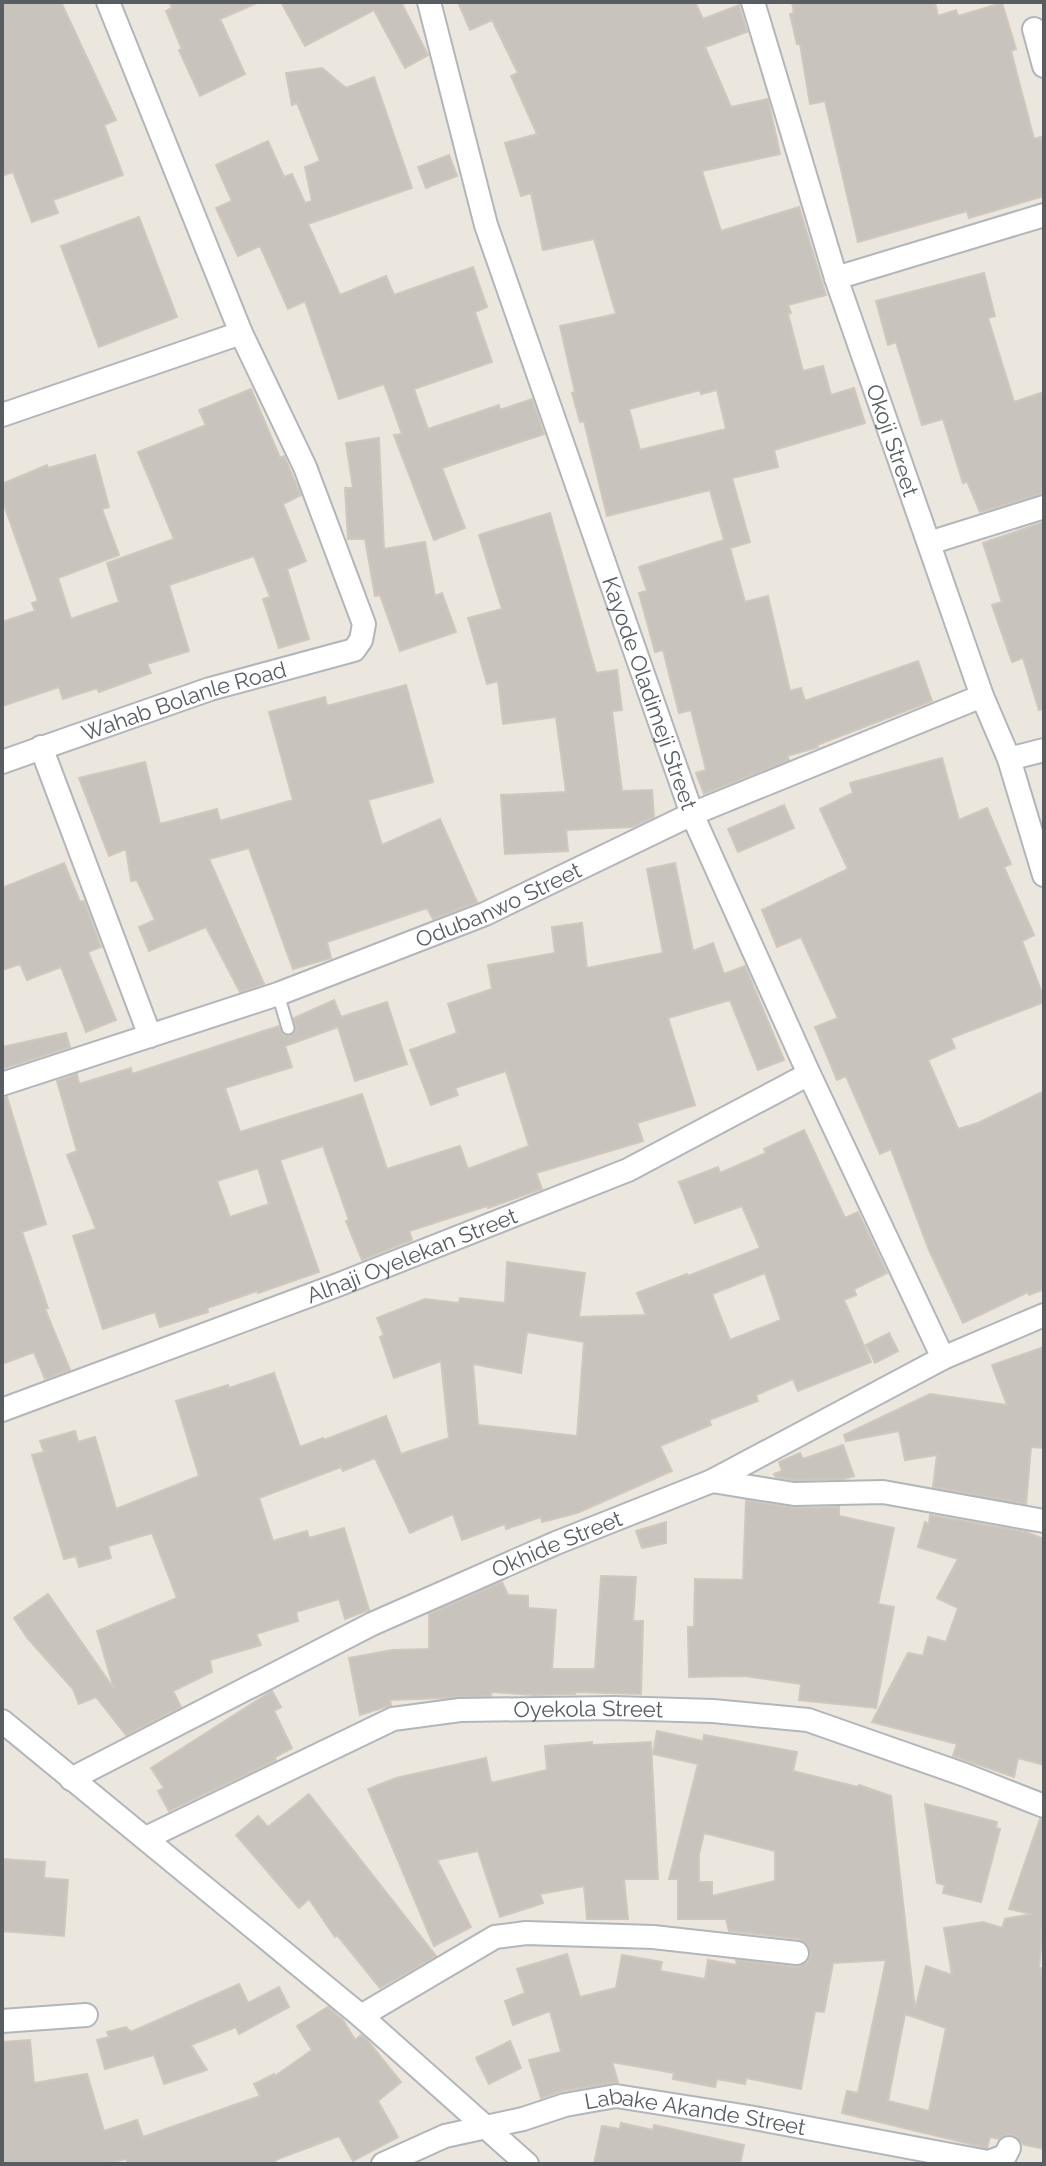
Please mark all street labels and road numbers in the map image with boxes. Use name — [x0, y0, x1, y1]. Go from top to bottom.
street label: Okoji Street — [861, 381, 924, 500]
street label: Kayode Oladimeji Street — [597, 573, 703, 814]
street label: Wahab Bolanle Road — [78, 656, 289, 746]
street label: Odubanwo Street — [412, 856, 586, 953]
street label: Alhaji Oyelekan Street — [303, 1202, 521, 1308]
street label: Okhide Street — [487, 1505, 626, 1583]
street label: Oyekola Street — [513, 1695, 664, 1722]
street label: Labake Akande Street — [582, 2082, 808, 2141]

